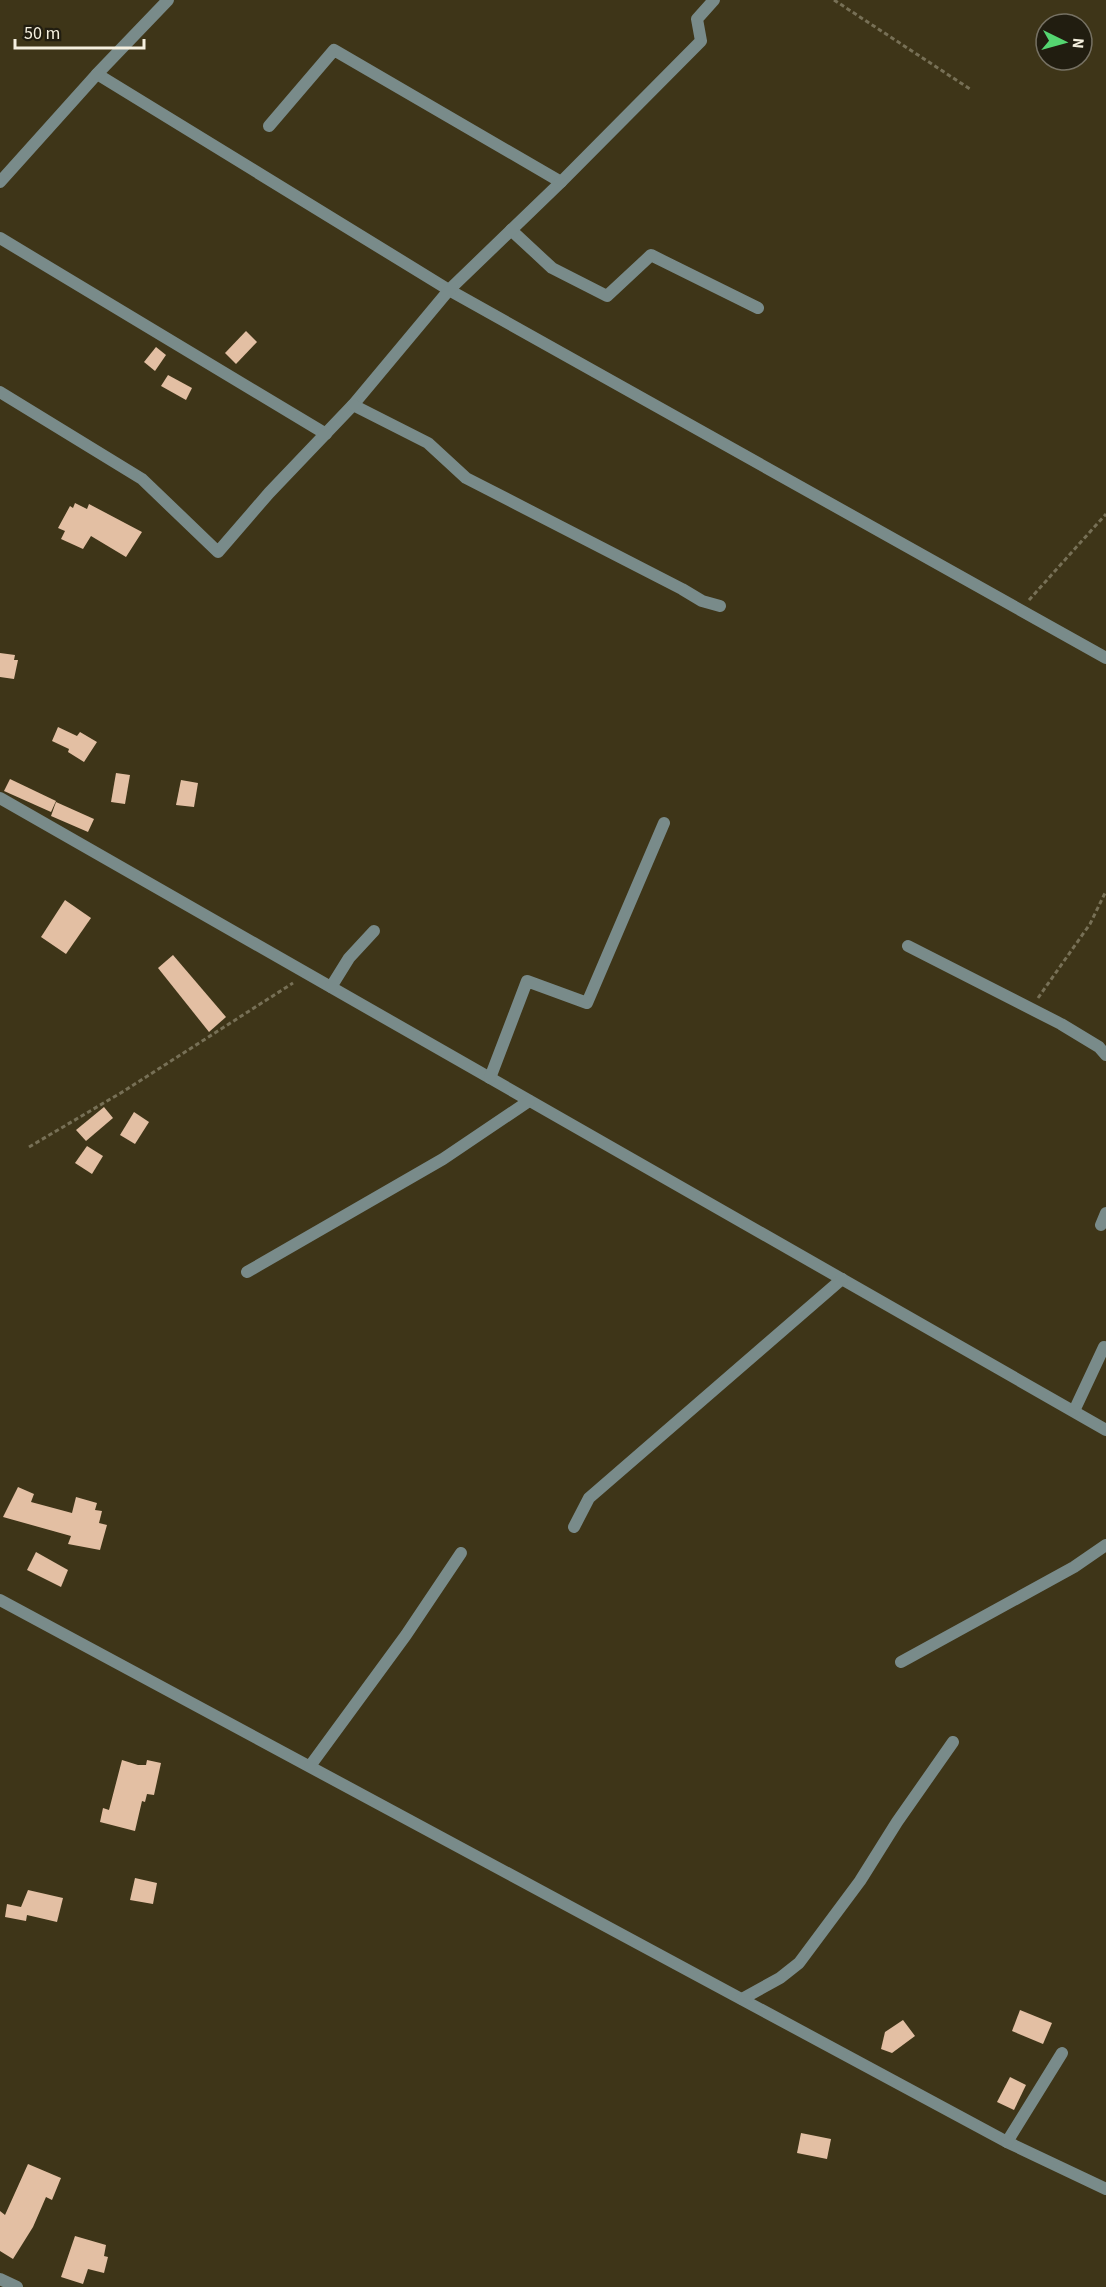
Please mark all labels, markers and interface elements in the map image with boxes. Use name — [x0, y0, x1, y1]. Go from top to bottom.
scale bar — [15, 12, 144, 50]
north arrow — [1034, 12, 1094, 72]
text: 50 m — [24, 21, 60, 46]
text: N — [1067, 37, 1089, 49]

